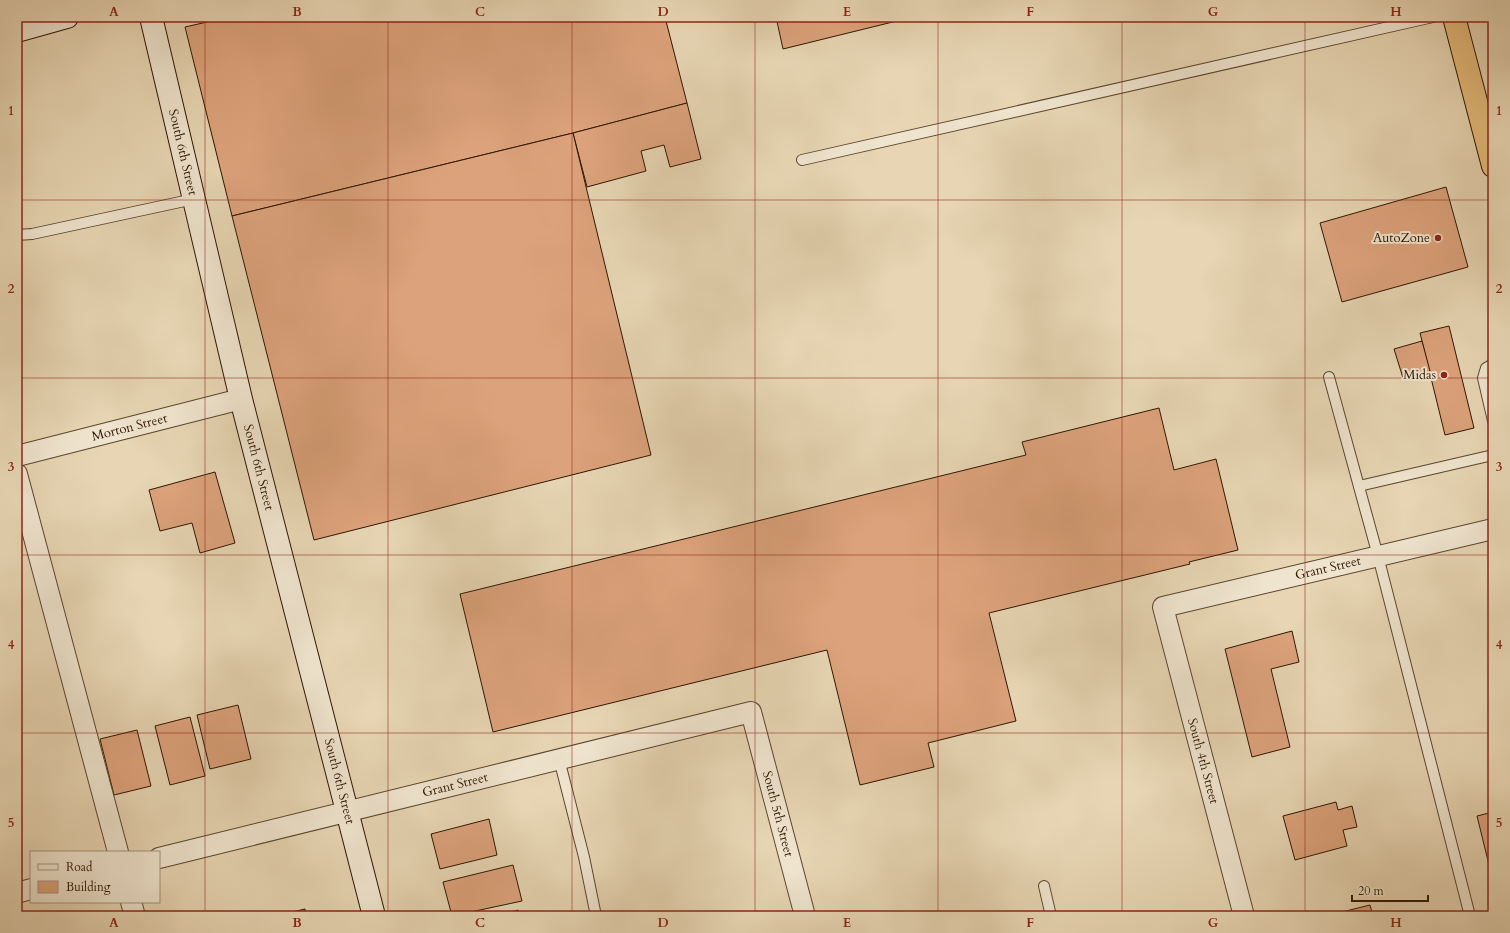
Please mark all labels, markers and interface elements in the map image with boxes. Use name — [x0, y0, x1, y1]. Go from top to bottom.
text: A — [109, 3, 119, 21]
text: B — [292, 3, 302, 21]
text: C — [475, 3, 485, 21]
text: D — [657, 3, 669, 21]
text: E — [843, 3, 851, 21]
text: F — [1026, 3, 1034, 21]
text: G — [1208, 3, 1219, 21]
text: H — [1390, 3, 1402, 21]
text: 1 — [8, 102, 14, 120]
text: 1 — [1496, 102, 1502, 120]
street label: South 6th Street — [164, 107, 202, 197]
place label: AutoZone — [1373, 229, 1430, 247]
marker: AutoZone — [1433, 233, 1443, 243]
text: 2 — [8, 280, 15, 298]
text: 2 — [1496, 280, 1503, 298]
place label: Midas — [1403, 366, 1436, 384]
marker: Midas — [1439, 370, 1449, 380]
street label: Morton Street — [90, 409, 169, 446]
street label: South 6th Street — [239, 422, 278, 512]
text: 3 — [8, 458, 15, 476]
text: 3 — [1496, 458, 1503, 476]
street label: Grant Street — [1293, 552, 1363, 584]
text: 4 — [8, 636, 15, 654]
text: 4 — [1496, 636, 1503, 654]
street label: South 4th Street — [1183, 716, 1223, 806]
street label: South 6th Street — [320, 736, 359, 826]
street label: Grant Street — [420, 768, 490, 802]
street label: South 5th Street — [758, 769, 798, 859]
text: 5 — [8, 814, 14, 832]
text: 5 — [1496, 814, 1502, 832]
legend — [30, 851, 160, 903]
text: Road — [66, 859, 93, 875]
scale bar — [1352, 877, 1428, 903]
text: Building — [66, 879, 111, 895]
text: 20 m — [1358, 883, 1385, 899]
text: A — [109, 914, 119, 932]
text: B — [292, 914, 302, 932]
text: C — [475, 914, 485, 932]
text: D — [657, 914, 669, 932]
text: E — [843, 914, 851, 932]
text: F — [1026, 914, 1034, 932]
text: G — [1208, 914, 1219, 932]
text: H — [1390, 914, 1402, 932]

